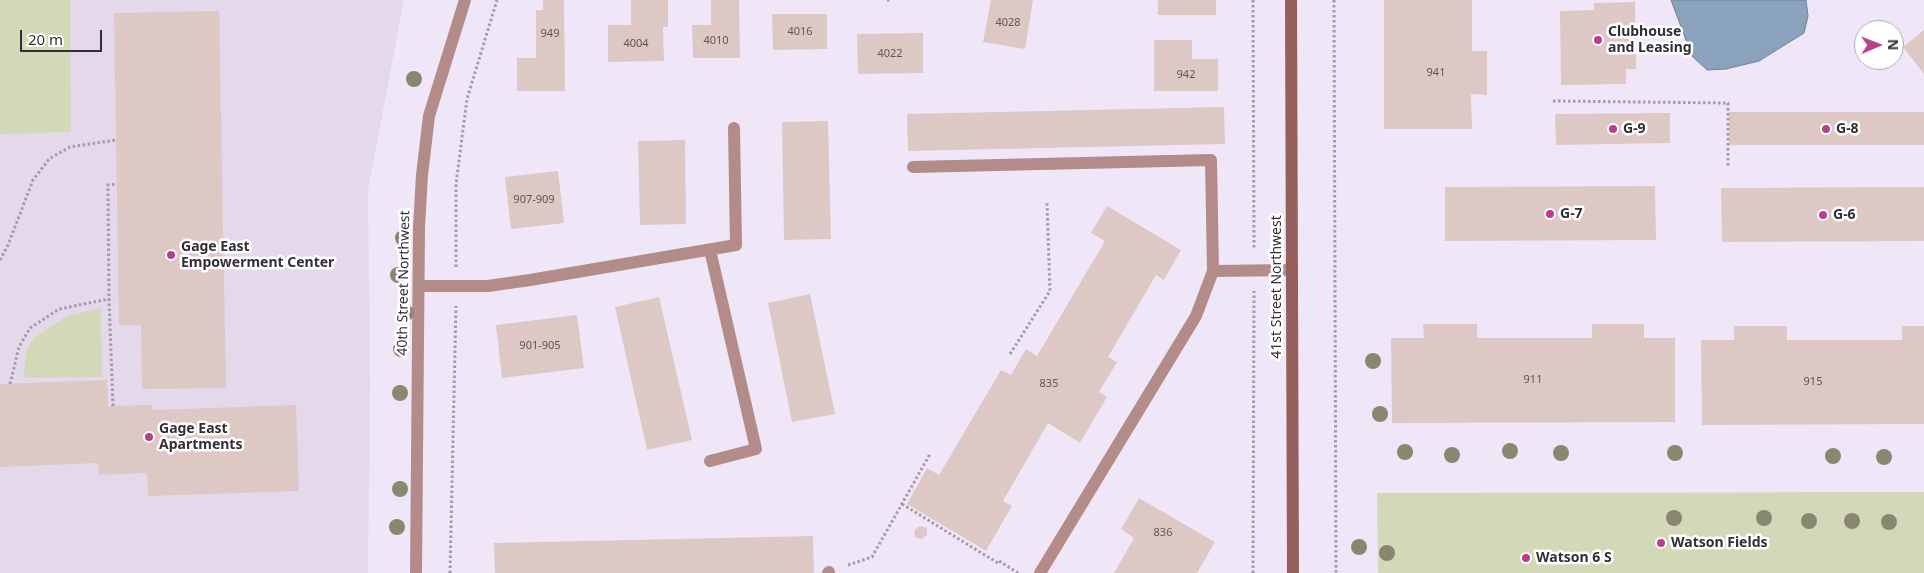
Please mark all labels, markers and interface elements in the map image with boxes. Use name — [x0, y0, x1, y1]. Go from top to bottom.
house number: 4028 — [995, 16, 1021, 30]
scale bar — [22, 20, 105, 52]
north arrow — [1854, 20, 1904, 70]
place label: Clubhouse and Leasing — [1608, 24, 1692, 56]
house number: 4016 — [787, 25, 813, 39]
house number: 949 — [541, 27, 559, 41]
text: 20 m — [28, 29, 63, 49]
house number: 4010 — [703, 34, 729, 48]
marker: Clubhouse and Leasing — [1592, 34, 1604, 46]
house number: 4004 — [623, 37, 649, 51]
text: N — [1884, 39, 1903, 51]
house number: 4022 — [877, 47, 903, 61]
house number: 941 — [1427, 66, 1445, 80]
house number: 942 — [1177, 68, 1195, 82]
place label: G-9 — [1623, 121, 1646, 137]
place label: G-8 — [1836, 121, 1859, 137]
marker: G-9 — [1607, 123, 1619, 135]
marker: G-8 — [1820, 123, 1832, 135]
house number: 907-909 — [513, 193, 555, 207]
place label: G-7 — [1560, 206, 1583, 222]
place label: G-6 — [1833, 207, 1856, 223]
marker: G-7 — [1544, 208, 1556, 220]
marker: G-6 — [1817, 209, 1829, 221]
street label: 40th Street Northwest — [394, 210, 414, 356]
street label: 41st Street Northwest — [1269, 215, 1285, 359]
place label: Gage East Empowerment Center — [181, 239, 334, 272]
marker: Gage East Empowerment Center — [165, 249, 177, 261]
house number: 901-905 — [519, 339, 561, 353]
house number: 911 — [1524, 373, 1542, 387]
house number: 915 — [1804, 375, 1822, 389]
house number: 835 — [1040, 377, 1058, 391]
place label: Gage East Apartments — [159, 421, 242, 454]
marker: Gage East Apartments — [143, 431, 155, 443]
house number: 836 — [1154, 526, 1172, 540]
place label: Watson Fields — [1671, 535, 1768, 551]
marker: Watson Fields — [1655, 537, 1667, 549]
place label: Watson 6 S — [1536, 550, 1612, 566]
marker: Watson 6 S — [1520, 552, 1532, 564]

